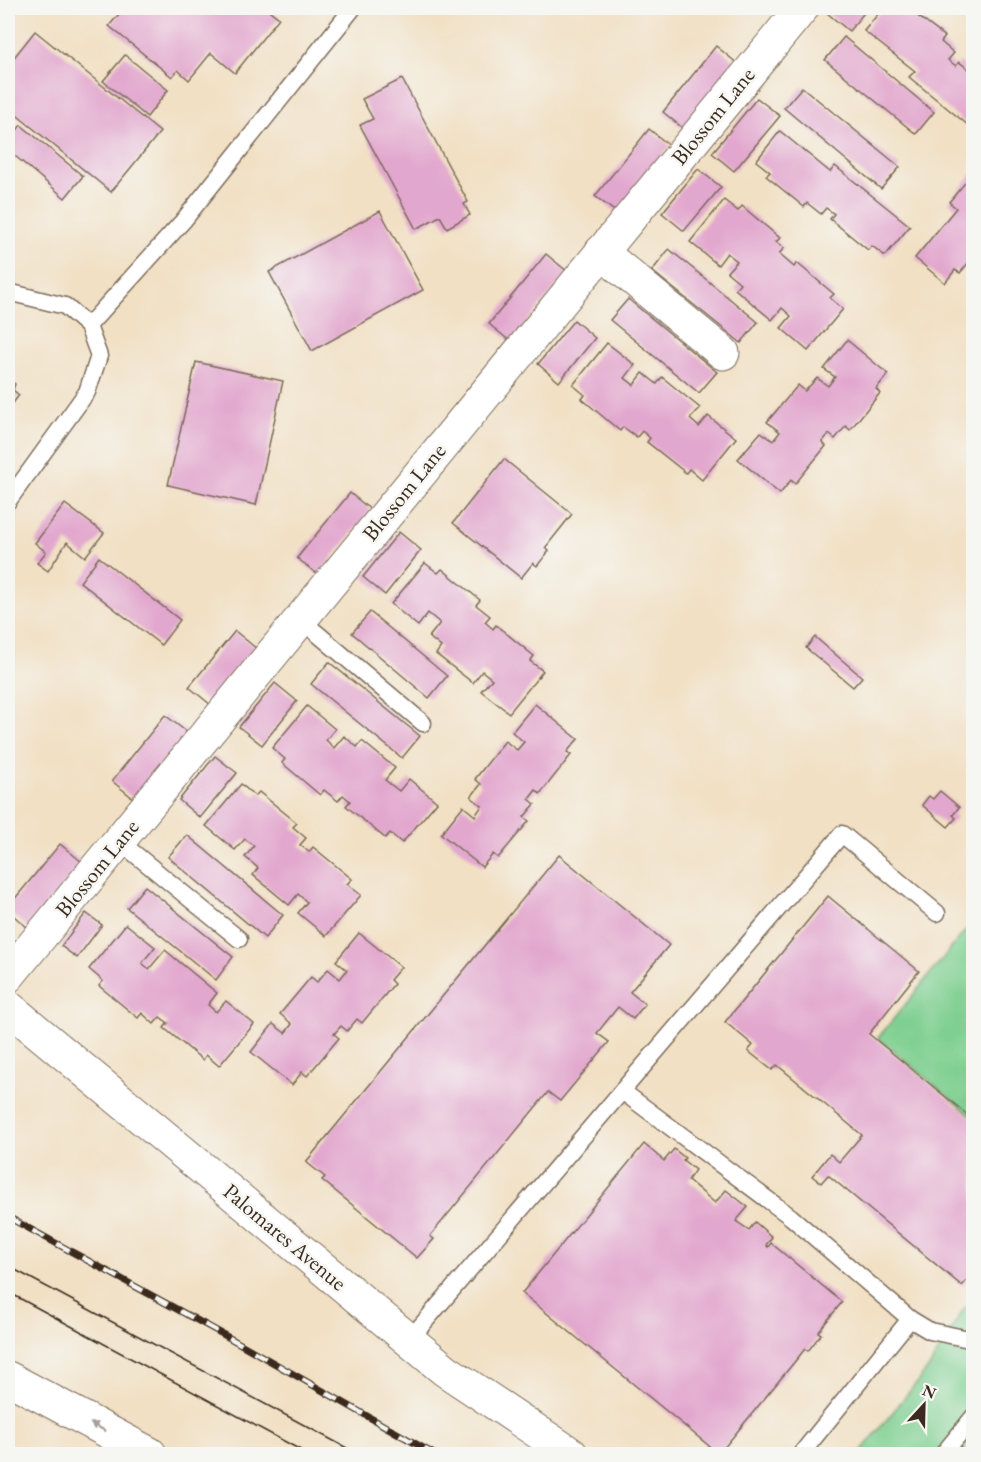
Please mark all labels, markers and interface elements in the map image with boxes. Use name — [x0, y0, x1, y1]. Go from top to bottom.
street label: Blossom Lane — [665, 61, 762, 171]
street label: Blossom Lane — [356, 437, 453, 547]
street label: Blossom Lane — [49, 813, 146, 923]
street label: Palomares Avenue — [217, 1177, 353, 1297]
north arrow — [894, 1375, 954, 1435]
text: N — [919, 1379, 939, 1404]
one-way arrow — [89, 1422, 106, 1432]

